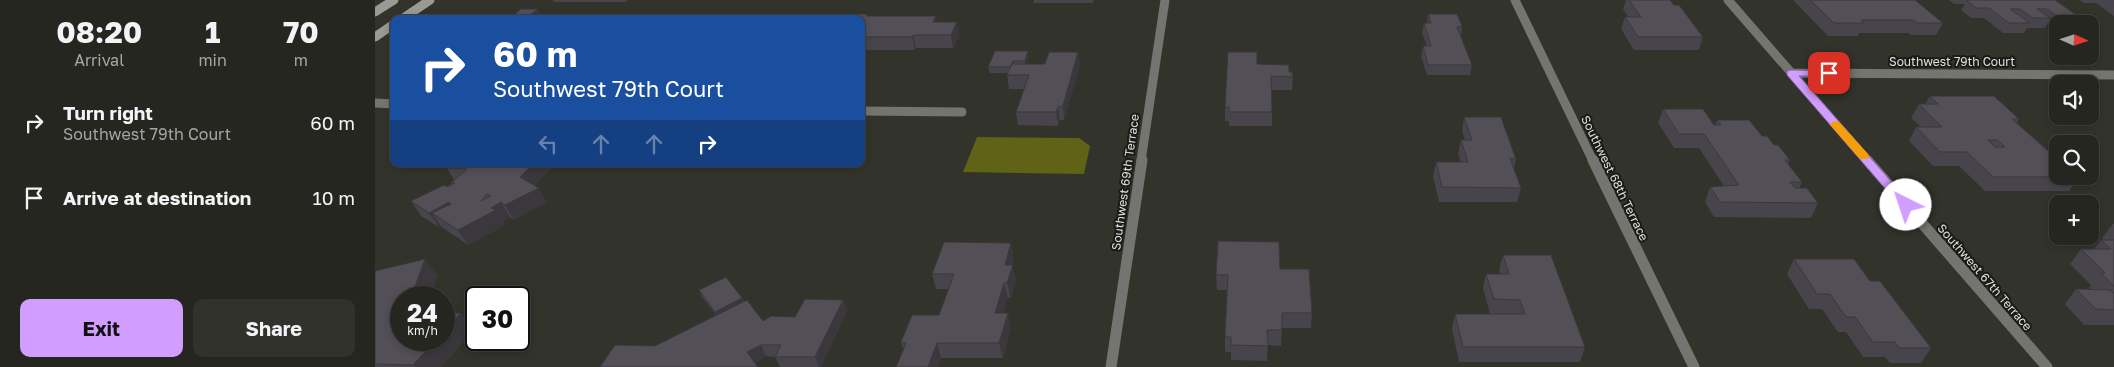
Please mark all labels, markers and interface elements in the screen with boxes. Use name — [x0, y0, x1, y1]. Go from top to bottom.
text: 08:20 — [56, 14, 142, 50]
text: 1 — [205, 14, 220, 50]
text: 70 — [283, 14, 319, 50]
north arrow — [2049, 15, 2099, 65]
map controls — [2049, 15, 2099, 245]
text: 60 m — [493, 33, 577, 75]
icon: right — [410, 35, 475, 100]
text: Arrival — [74, 50, 124, 70]
text: min — [198, 50, 227, 70]
text: m — [294, 50, 308, 70]
pin — [1808, 52, 1850, 94]
street label: Southwest 79th Court — [1889, 54, 2015, 69]
icon: arrive — [1815, 59, 1843, 87]
text: Southwest 79th Court — [493, 75, 724, 102]
button: sound — [2049, 75, 2099, 125]
text: Turn right — [63, 101, 153, 124]
icon: right — [20, 109, 48, 137]
text: 60 m — [310, 111, 355, 134]
street label: Southwest 69th Terrace — [1108, 113, 1142, 251]
street label: Southwest 68th Terrace — [1578, 113, 1652, 243]
text: Southwest 79th Court — [63, 124, 231, 144]
icon: left — [534, 130, 562, 158]
icon: ahead — [587, 130, 615, 158]
icon: ahead — [640, 130, 668, 158]
icon: right — [693, 130, 721, 158]
button: search — [2049, 135, 2099, 185]
position arrow — [1879, 178, 1931, 230]
icon: arrive — [20, 184, 48, 212]
text: Arrive at destination — [63, 186, 251, 209]
text: 10 m — [312, 186, 355, 209]
button: + — [2049, 195, 2099, 245]
street label: Southwest 67th Terrace — [1935, 221, 2035, 333]
speed limit sign: 30 — [465, 286, 530, 351]
text: 24 — [407, 297, 438, 328]
button: Exit — [20, 299, 183, 357]
button: Share — [193, 299, 355, 357]
text: km/h — [407, 323, 438, 338]

